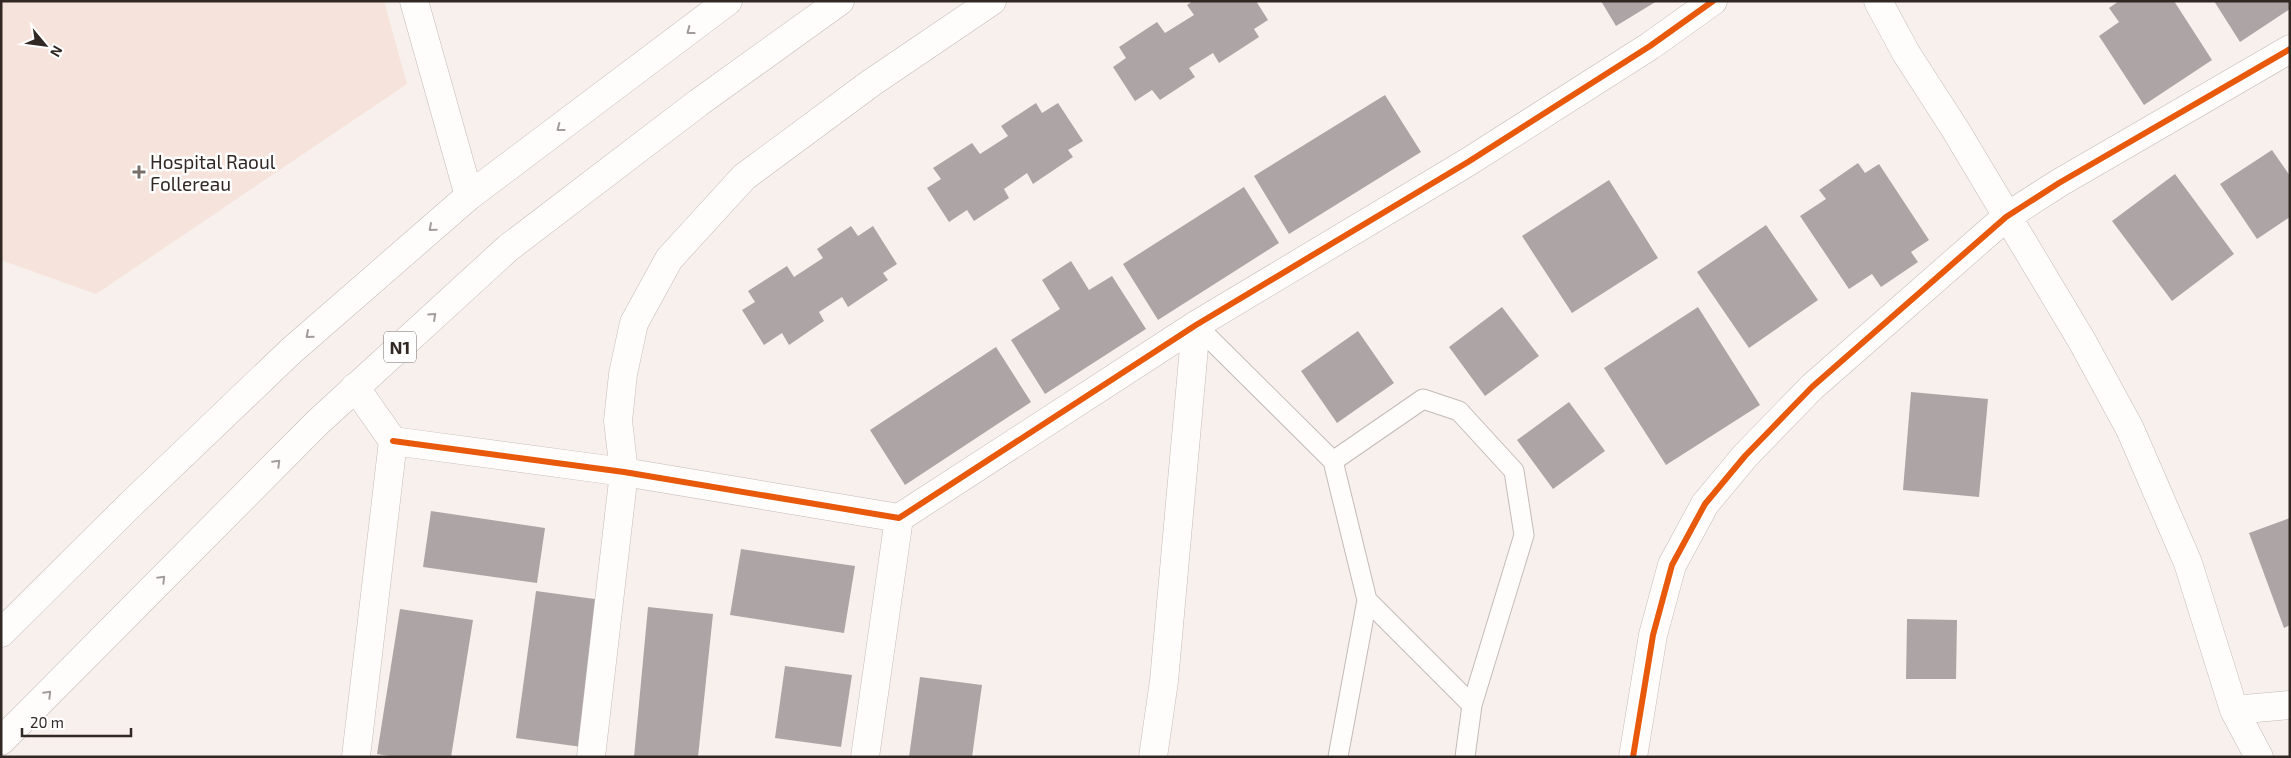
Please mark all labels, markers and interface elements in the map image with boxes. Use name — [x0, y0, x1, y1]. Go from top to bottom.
north arrow — [20, 20, 70, 70]
one-way arrow — [687, 25, 696, 33]
text: N — [47, 43, 67, 60]
one-way arrow — [556, 122, 566, 131]
place label: Hospital Raoul Follereau — [150, 150, 276, 195]
marker: Hospital Raoul Follereau — [132, 165, 146, 179]
one-way arrow — [428, 223, 437, 232]
one-way arrow — [428, 313, 437, 322]
one-way arrow — [306, 329, 315, 338]
road number: N1 — [384, 332, 416, 362]
one-way arrow — [271, 460, 280, 469]
one-way arrow — [156, 576, 165, 585]
one-way arrow — [42, 691, 51, 700]
scale bar — [22, 706, 131, 738]
text: 20 m — [30, 713, 64, 731]

